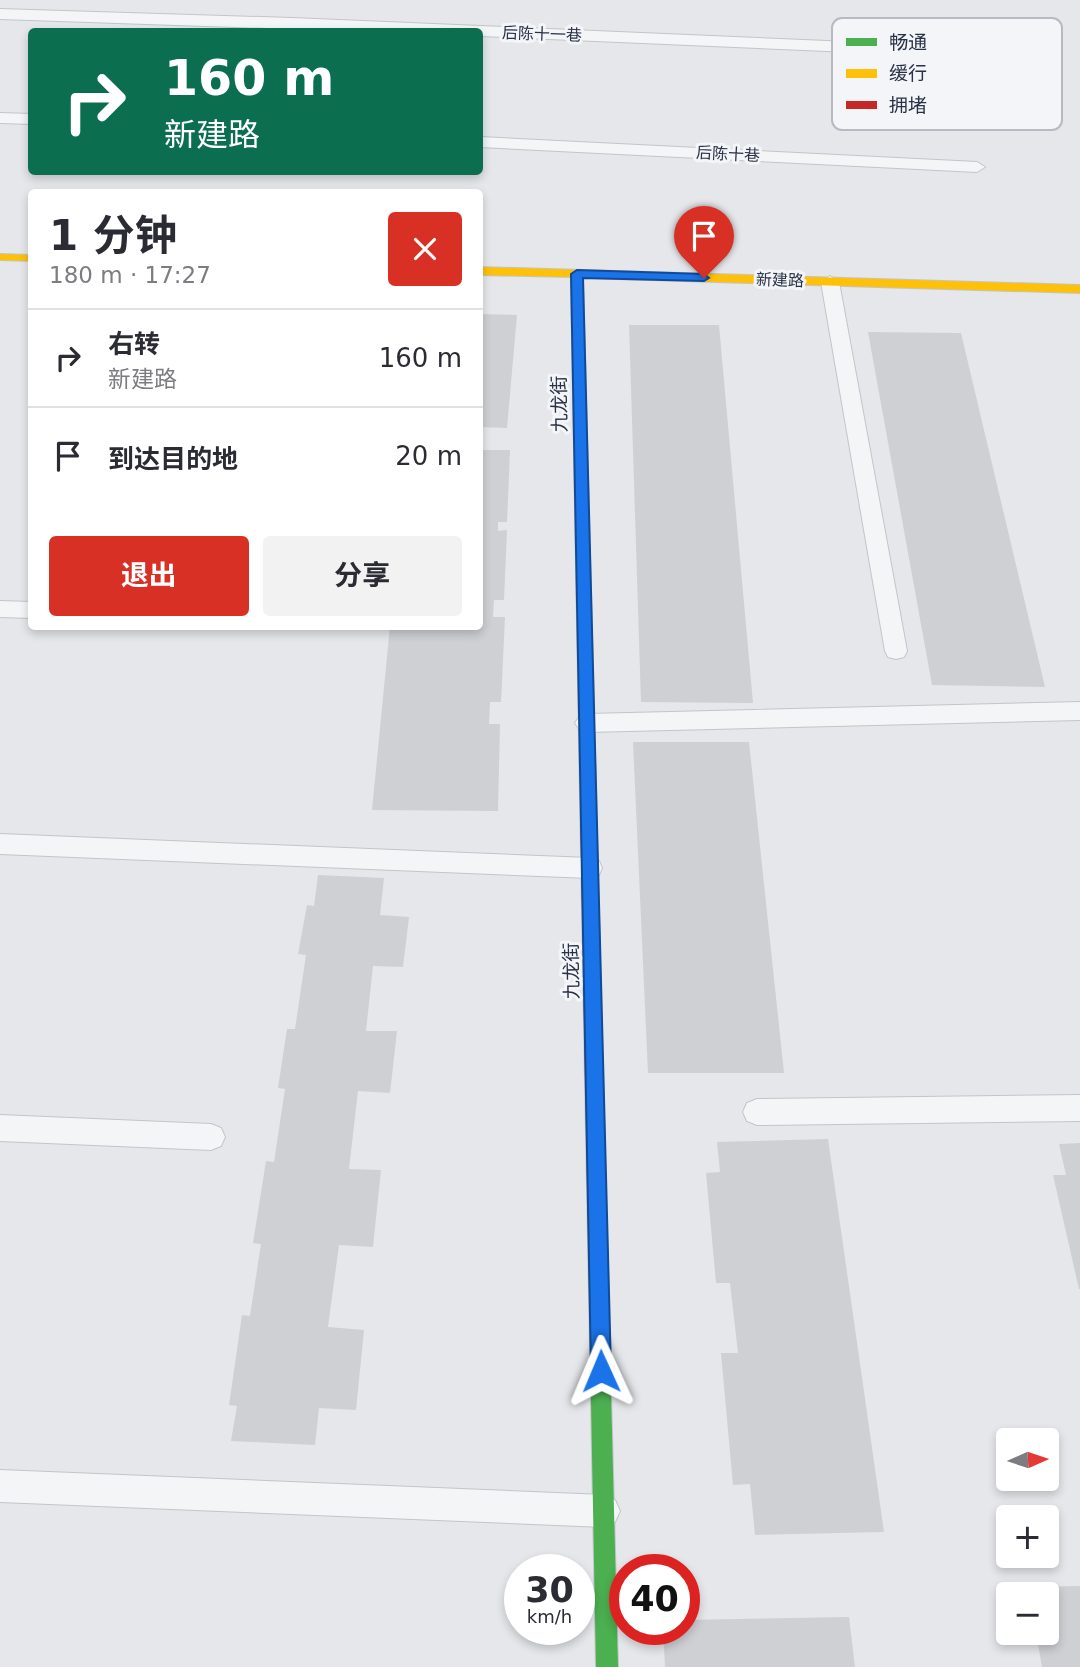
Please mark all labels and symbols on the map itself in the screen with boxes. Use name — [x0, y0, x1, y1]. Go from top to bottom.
legend — [832, 18, 1062, 130]
street label: 后陈十一巷 — [502, 23, 582, 45]
text: 畅通 — [889, 31, 927, 53]
text: 缓行 — [889, 62, 927, 84]
text: 拥堵 — [889, 94, 927, 116]
street label: 后陈十巷 — [696, 143, 760, 165]
pin — [674, 206, 734, 278]
street label: 新建路 — [756, 270, 804, 290]
street label: 九龙街 — [548, 375, 570, 433]
street label: 九龙街 — [560, 942, 582, 1000]
position arrow — [564, 1334, 638, 1408]
north arrow — [996, 1428, 1059, 1491]
speed limit sign: 40 — [609, 1554, 700, 1645]

